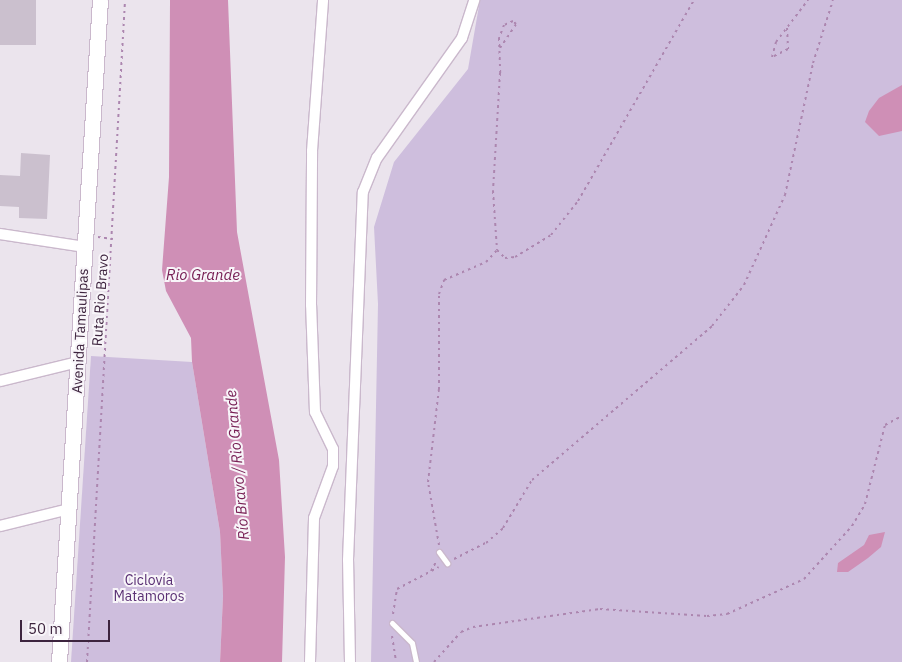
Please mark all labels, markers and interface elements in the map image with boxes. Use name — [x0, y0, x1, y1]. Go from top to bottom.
street label: Ruta Rio Bravo — [88, 253, 112, 347]
water label: Rio Grande — [166, 266, 240, 284]
street label: Avenida Tamaulipas — [68, 268, 92, 394]
water label: Río Bravo / Rio Grande — [221, 389, 253, 541]
park label: Ciclovía Matamoros — [113, 572, 185, 604]
scale bar — [22, 610, 112, 642]
text: 50 m — [28, 619, 63, 638]

